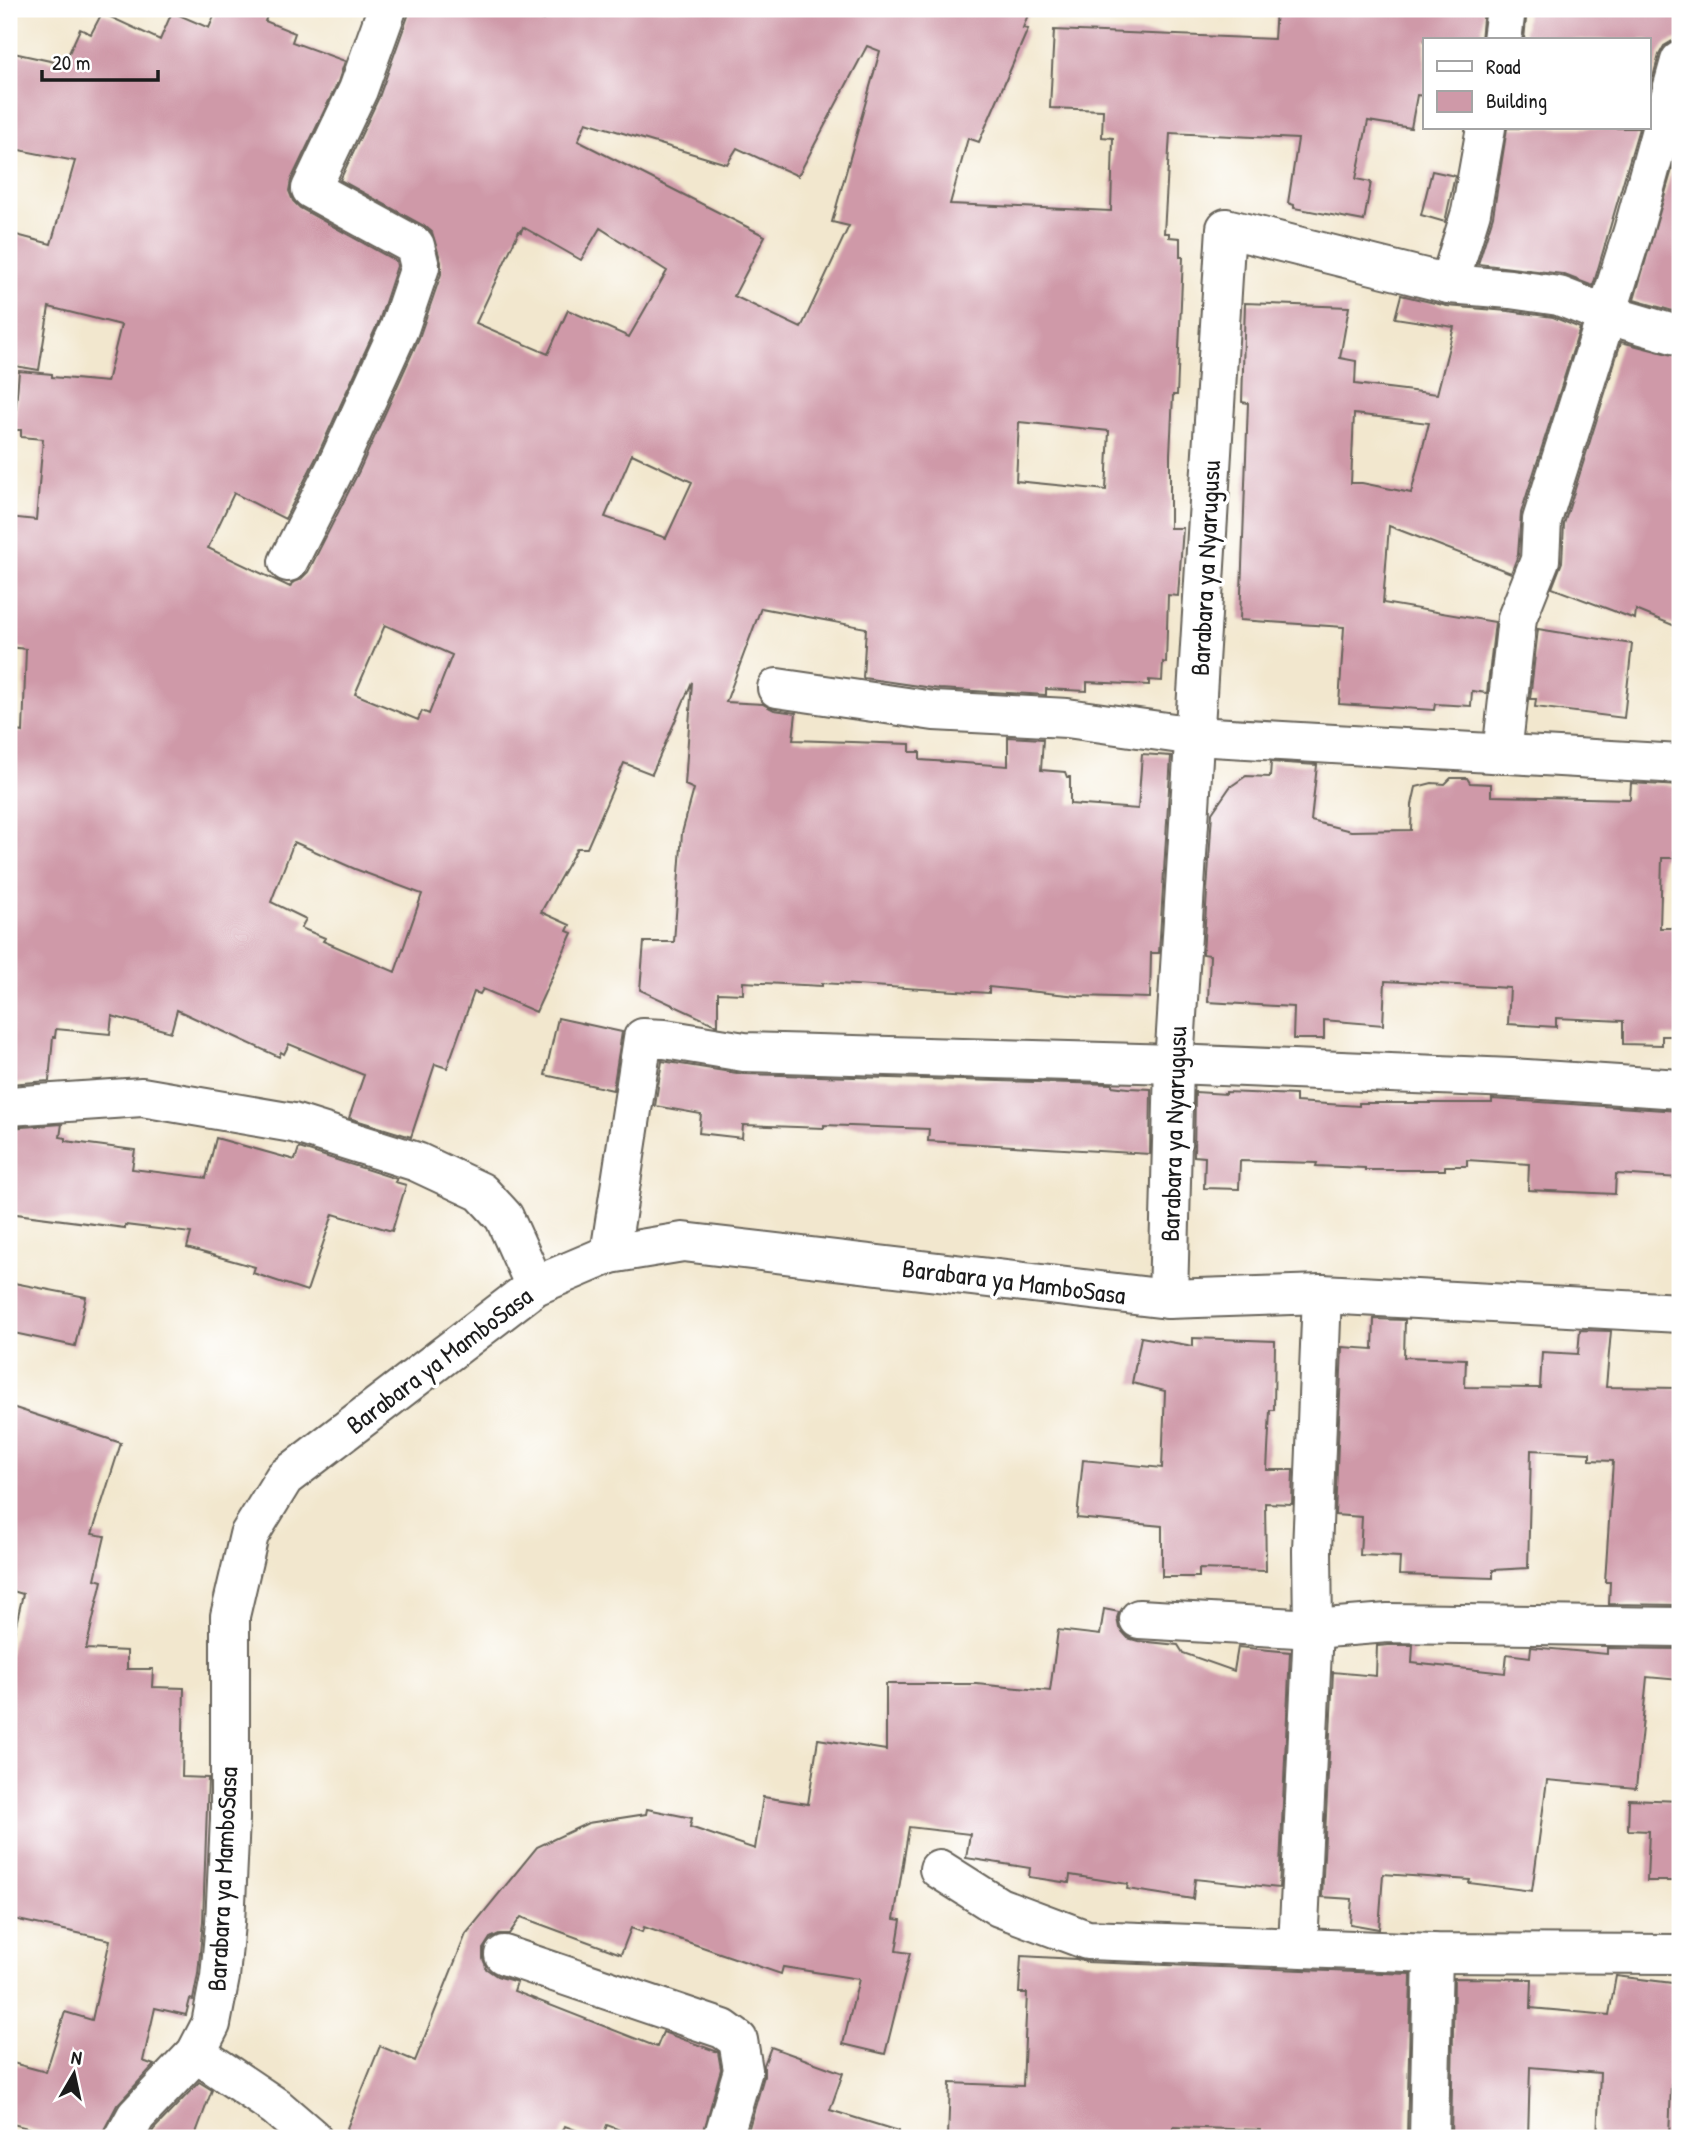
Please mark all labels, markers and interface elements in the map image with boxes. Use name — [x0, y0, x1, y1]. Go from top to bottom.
scale bar — [42, 38, 158, 82]
legend — [1423, 38, 1650, 130]
text: 20 m — [52, 48, 90, 77]
text: Road — [1486, 52, 1520, 81]
text: Building — [1486, 86, 1547, 115]
street label: Barabara ya Nyarugusu — [1182, 459, 1228, 677]
street label: Barabara ya Nyarugusu — [1152, 1026, 1194, 1242]
street label: Barabara ya MamboSasa — [900, 1250, 1128, 1312]
street label: Barabara ya MamboSasa — [339, 1278, 539, 1442]
street label: Barabara ya MamboSasa — [199, 1766, 245, 1992]
north arrow — [38, 2038, 108, 2108]
text: N — [70, 2044, 84, 2071]

